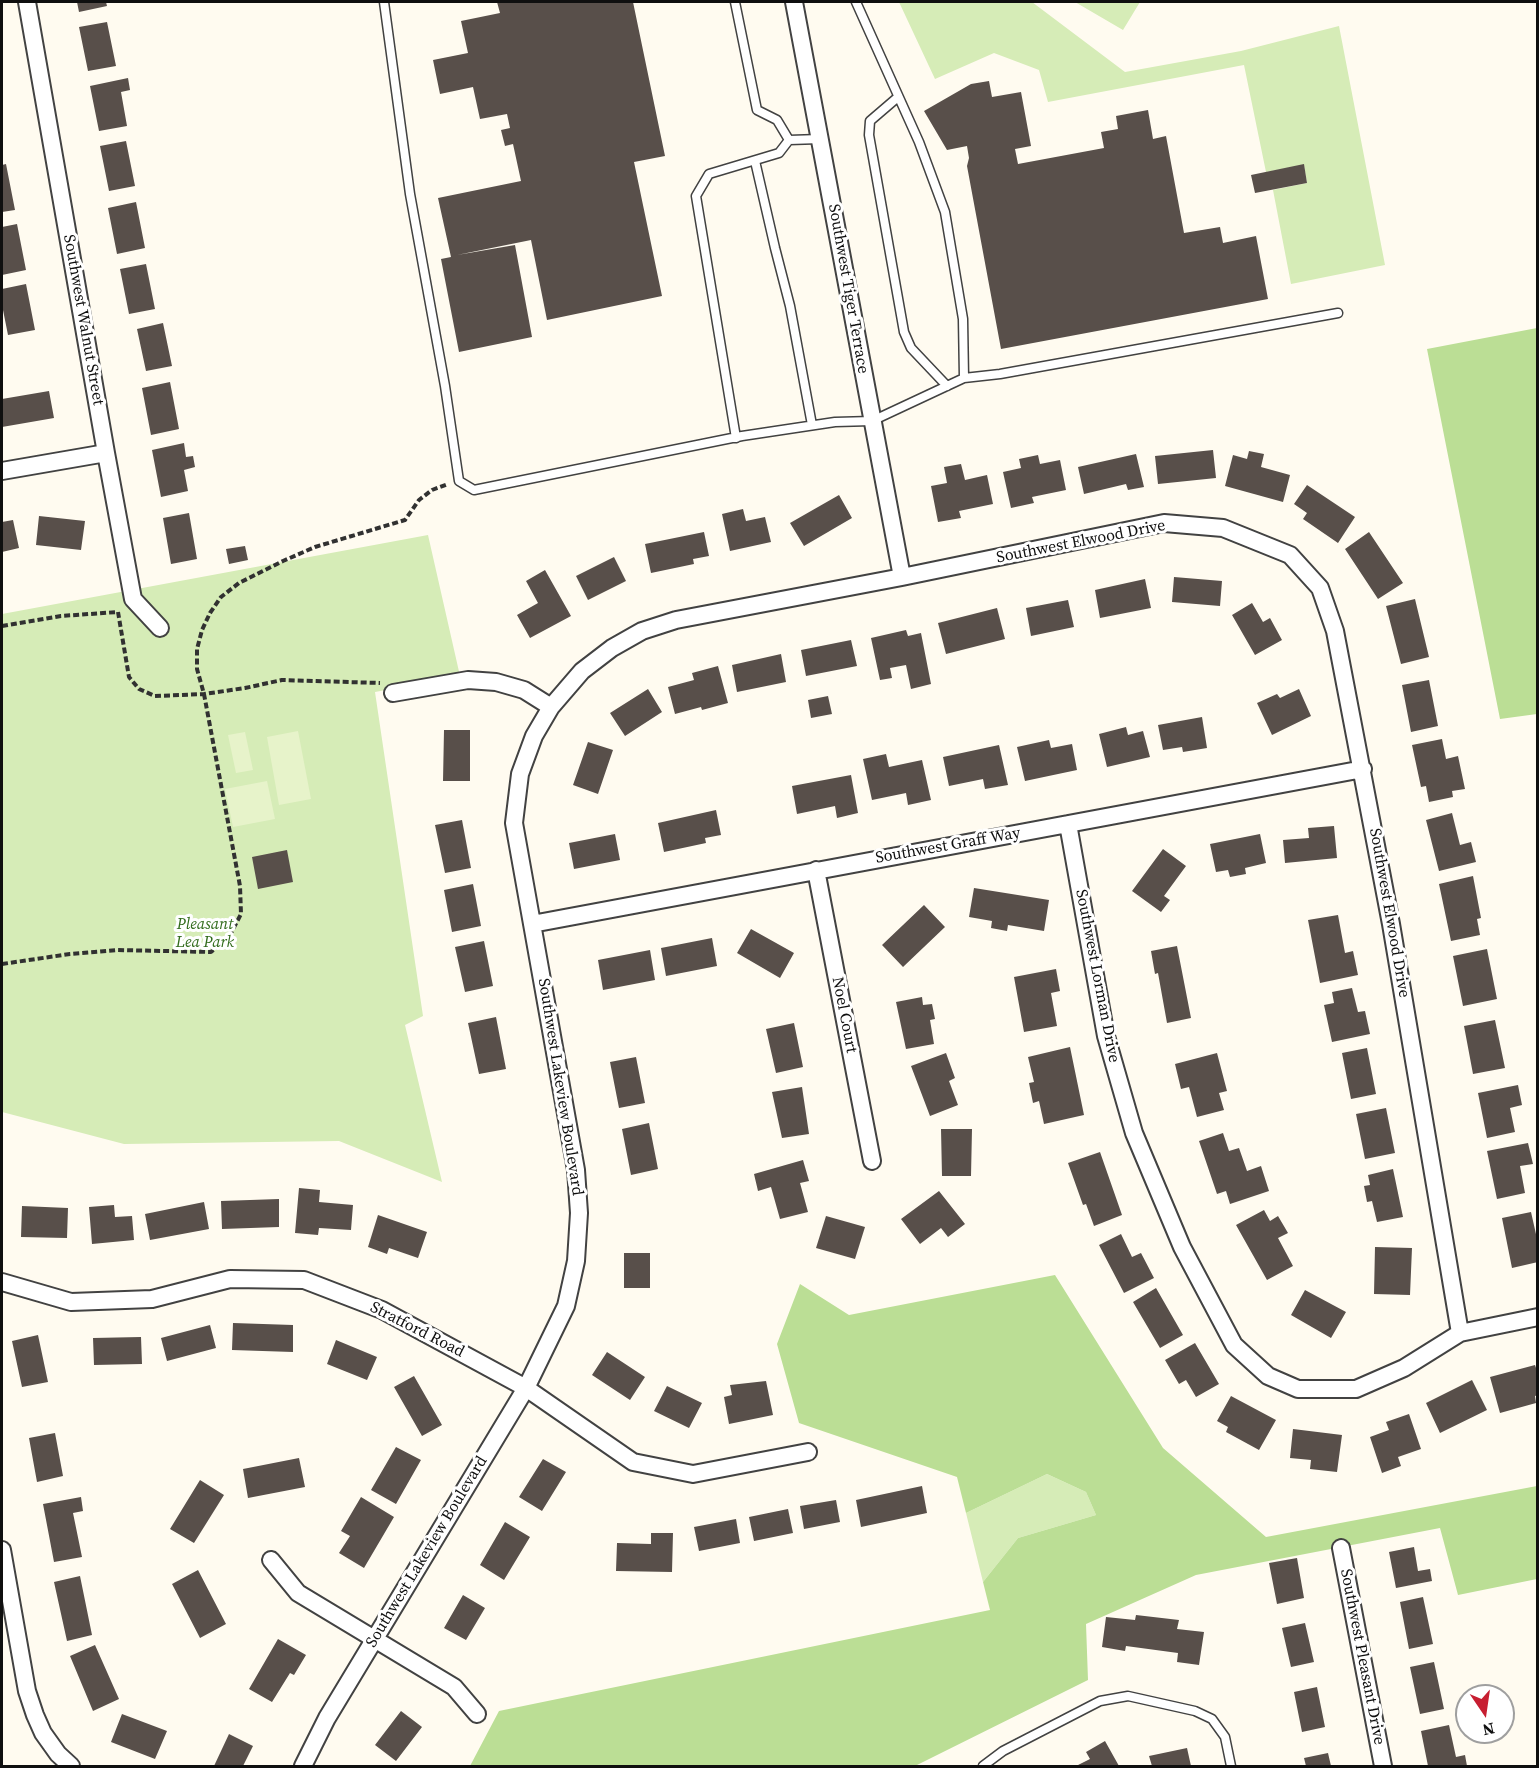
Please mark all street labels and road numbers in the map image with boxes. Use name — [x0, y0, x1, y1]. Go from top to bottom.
street label: Southwest Tiger Terrace — [824, 203, 872, 375]
street label: Southwest Walnut Street — [59, 233, 107, 407]
street label: Southwest Elwood Drive — [995, 516, 1167, 568]
street label: Southwest Graff Way — [874, 824, 1022, 868]
street label: Southwest Elwood Drive — [1365, 827, 1413, 999]
street label: Southwest Lorman Drive — [1071, 888, 1123, 1064]
street label: Noel Court — [827, 975, 861, 1055]
street label: Southwest Lakeview Boulevard — [533, 977, 587, 1197]
street label: Stratford Road — [367, 1298, 467, 1362]
street label: Southwest Lakeview Boulevard — [362, 1453, 492, 1651]
street label: Southwest Pleasant Drive — [1336, 1567, 1388, 1747]

